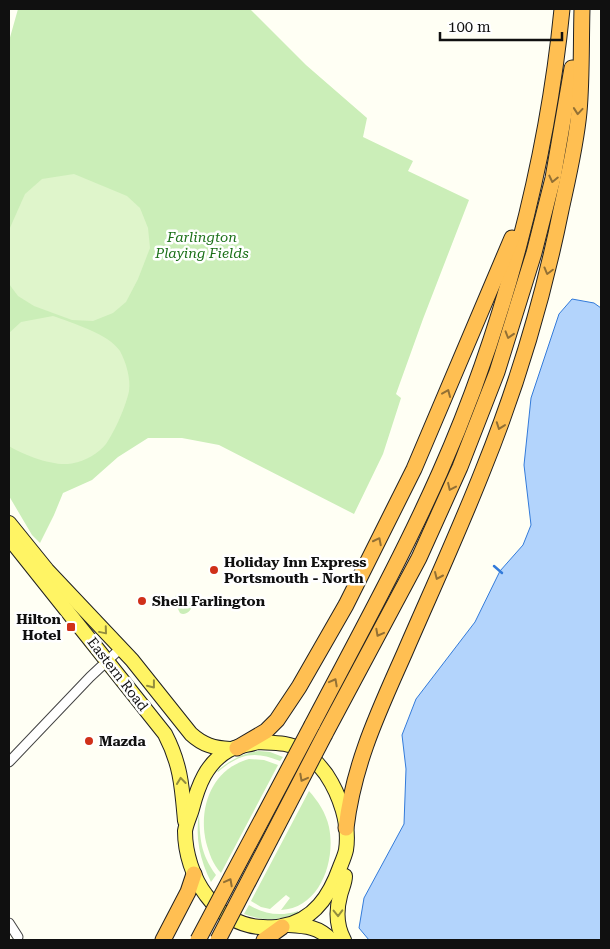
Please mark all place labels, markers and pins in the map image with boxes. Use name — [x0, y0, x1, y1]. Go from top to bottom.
place label: Holiday Inn Express Portsmouth - North — [224, 554, 367, 586]
marker: Holiday Inn Express Portsmouth - North — [208, 564, 220, 576]
place label: Shell Farlington — [152, 593, 266, 609]
marker: Shell Farlington — [136, 595, 148, 607]
place label: Hilton Hotel — [16, 611, 62, 643]
marker: Hilton Hotel — [65, 621, 77, 633]
place label: Mazda — [99, 733, 146, 749]
marker: Mazda — [83, 735, 95, 747]

